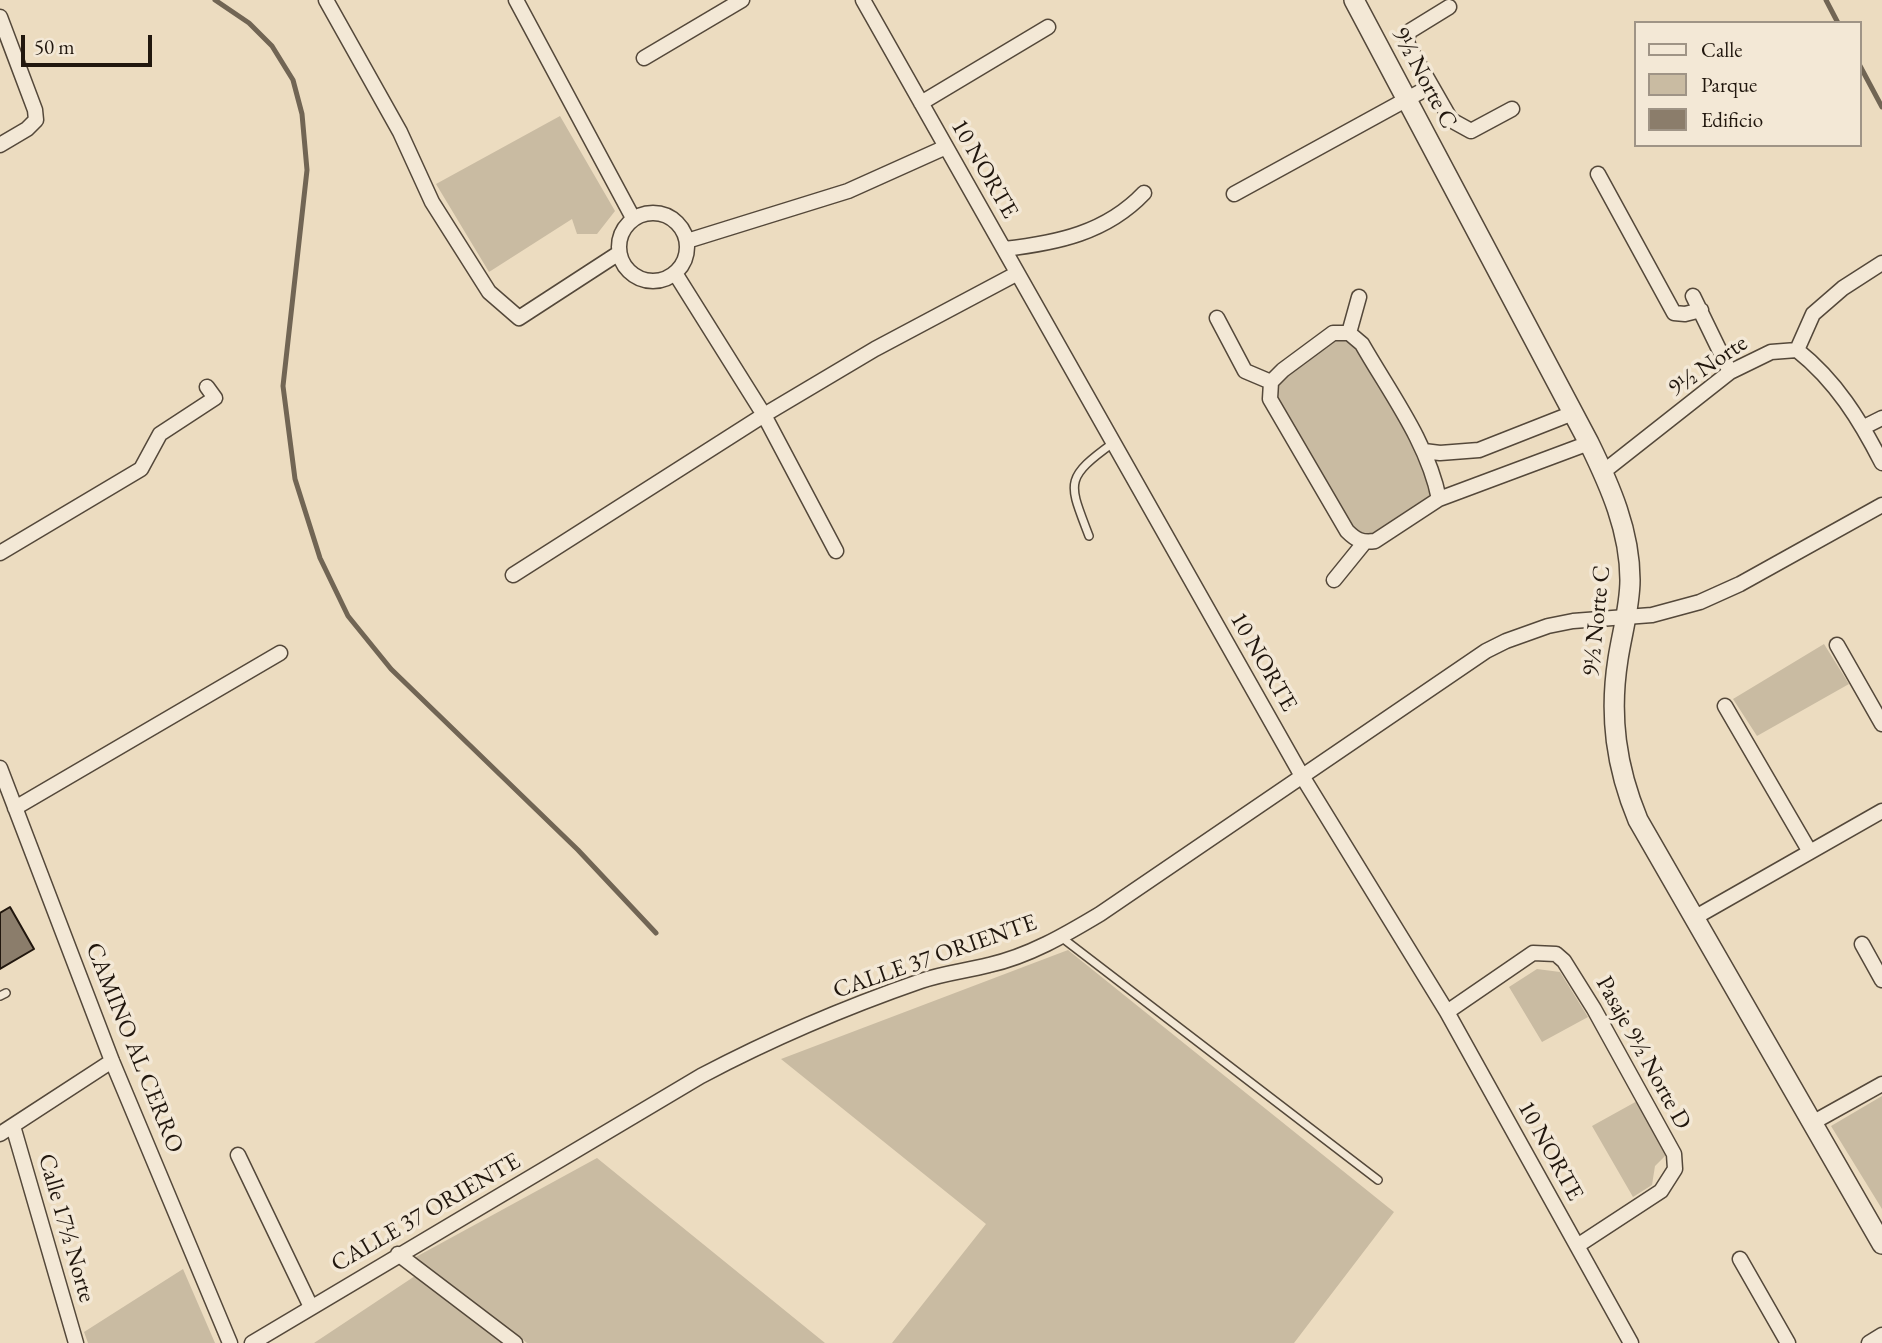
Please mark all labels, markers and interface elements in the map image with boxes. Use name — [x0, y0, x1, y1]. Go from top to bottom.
scale bar — [24, 21, 156, 65]
legend — [1633, 21, 1861, 147]
street label: 9½ Norte C — [1385, 22, 1463, 134]
text: 50 m — [34, 33, 75, 60]
text: Calle — [1701, 36, 1743, 63]
text: Parque — [1701, 71, 1757, 98]
text: Edificio — [1701, 106, 1763, 133]
street label: 10 NORTE — [944, 114, 1024, 224]
street label: 9½ Norte — [1663, 329, 1753, 403]
street label: 9½ Norte C — [1577, 564, 1617, 678]
street label: 10 NORTE — [1223, 607, 1303, 717]
street label: CALLE 37 ORIENTE — [829, 909, 1041, 1005]
street label: CAMINO AL CERRO — [79, 939, 189, 1157]
street label: Pasaje 9½ Norte D — [1589, 971, 1697, 1135]
street label: 10 NORTE — [1511, 1096, 1589, 1206]
street label: CALLE 37 ORIENTE — [326, 1147, 526, 1279]
street label: Calle 17½ Norte — [31, 1150, 101, 1306]

